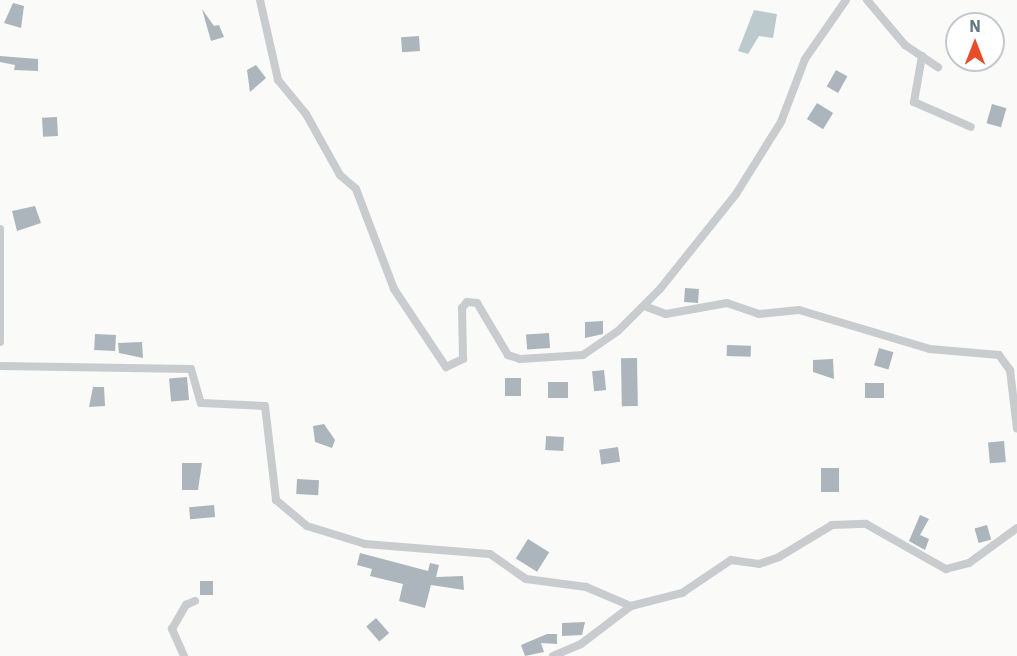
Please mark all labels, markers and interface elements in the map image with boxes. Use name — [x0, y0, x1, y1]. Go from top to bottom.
north arrow — [945, 12, 1005, 72]
text: N — [969, 16, 981, 36]

